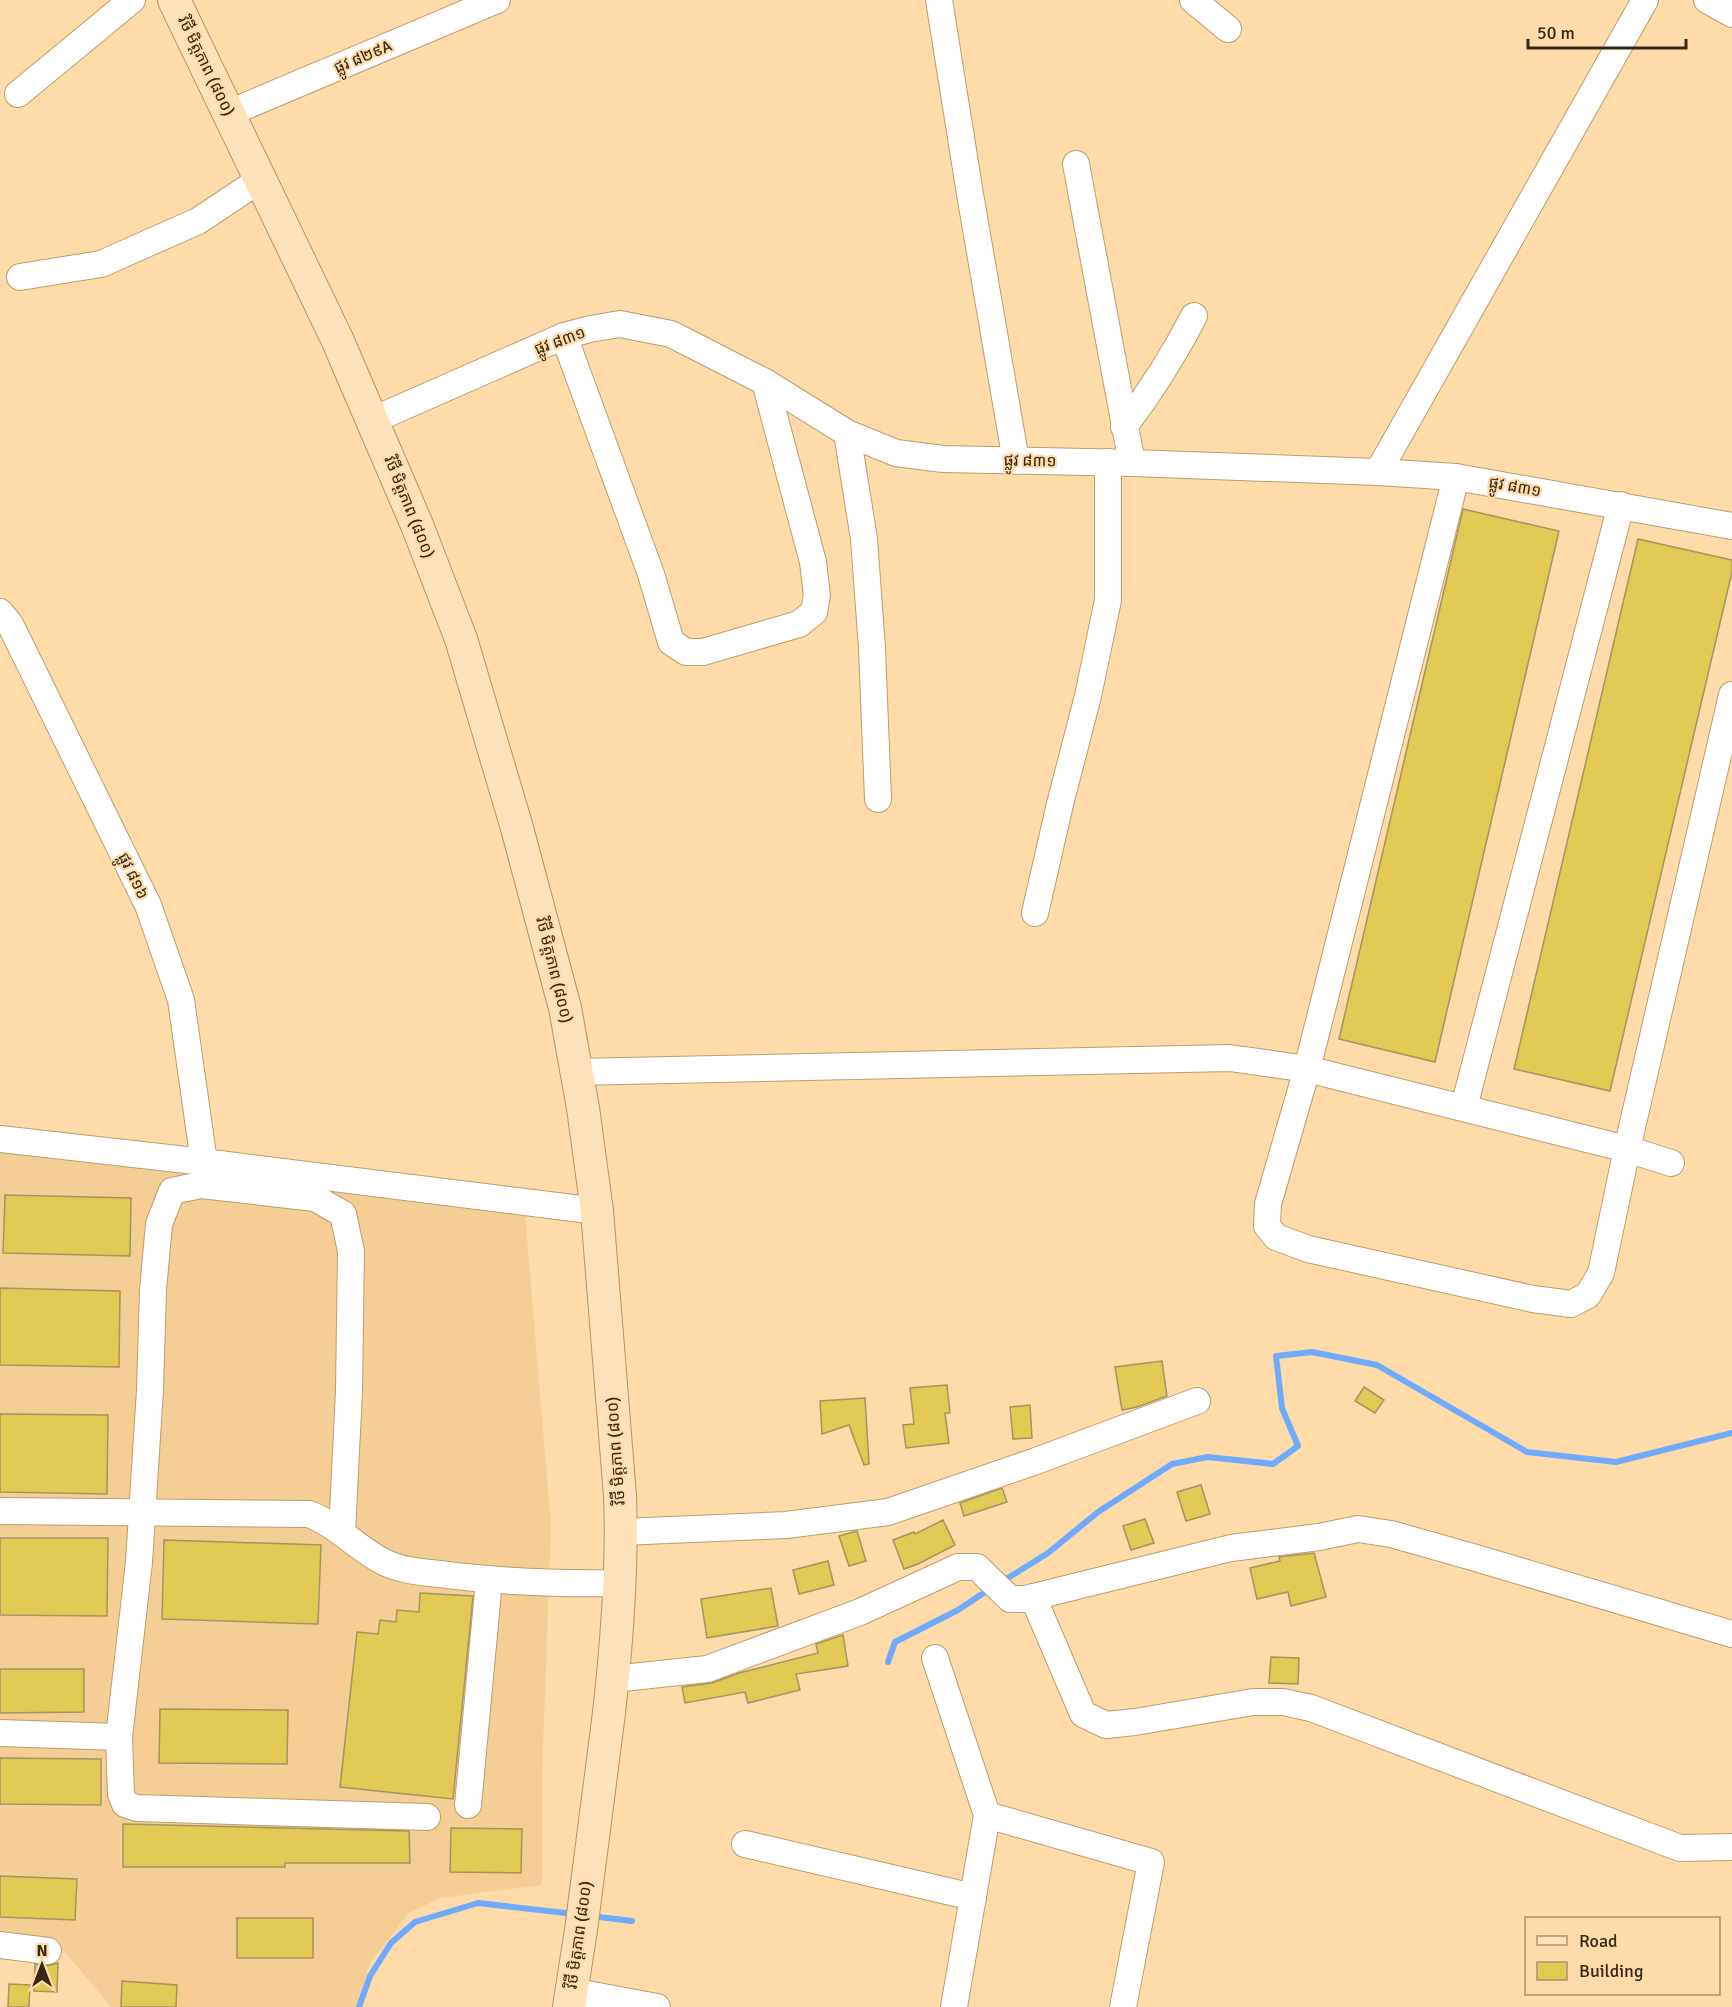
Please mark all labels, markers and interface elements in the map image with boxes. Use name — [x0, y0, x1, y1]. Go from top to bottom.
street label: វិថី មិត្តភាព (៨០០) — [173, 11, 240, 119]
scale bar — [1528, 12, 1686, 50]
text: 50 m — [1537, 22, 1575, 44]
street label: ផ្លូវ ៨២៩A — [331, 36, 397, 82]
street label: ផ្លូវ ៨៣១ — [532, 323, 590, 363]
street label: ផ្លូវ ៨៣១ — [1003, 451, 1057, 475]
street label: វិថី មិត្តភាព (៨០០) — [379, 452, 440, 561]
street label: ផ្លូវ ៨៣១ — [1487, 473, 1543, 505]
street label: ផ្លូវ ៨១៦ — [110, 849, 153, 904]
street label: វិថី មិត្តភាព (៨០០) — [531, 914, 578, 1025]
street label: វិថី មិត្តភាព (៨០០) — [601, 1396, 630, 1507]
street label: វិថី មិត្តភាព (៨០០) — [560, 1880, 596, 1991]
legend — [1525, 1917, 1720, 1995]
text: Road — [1579, 1930, 1618, 1952]
north arrow — [12, 1935, 72, 1995]
text: N — [36, 1941, 48, 1961]
text: Building — [1579, 1960, 1643, 1982]

